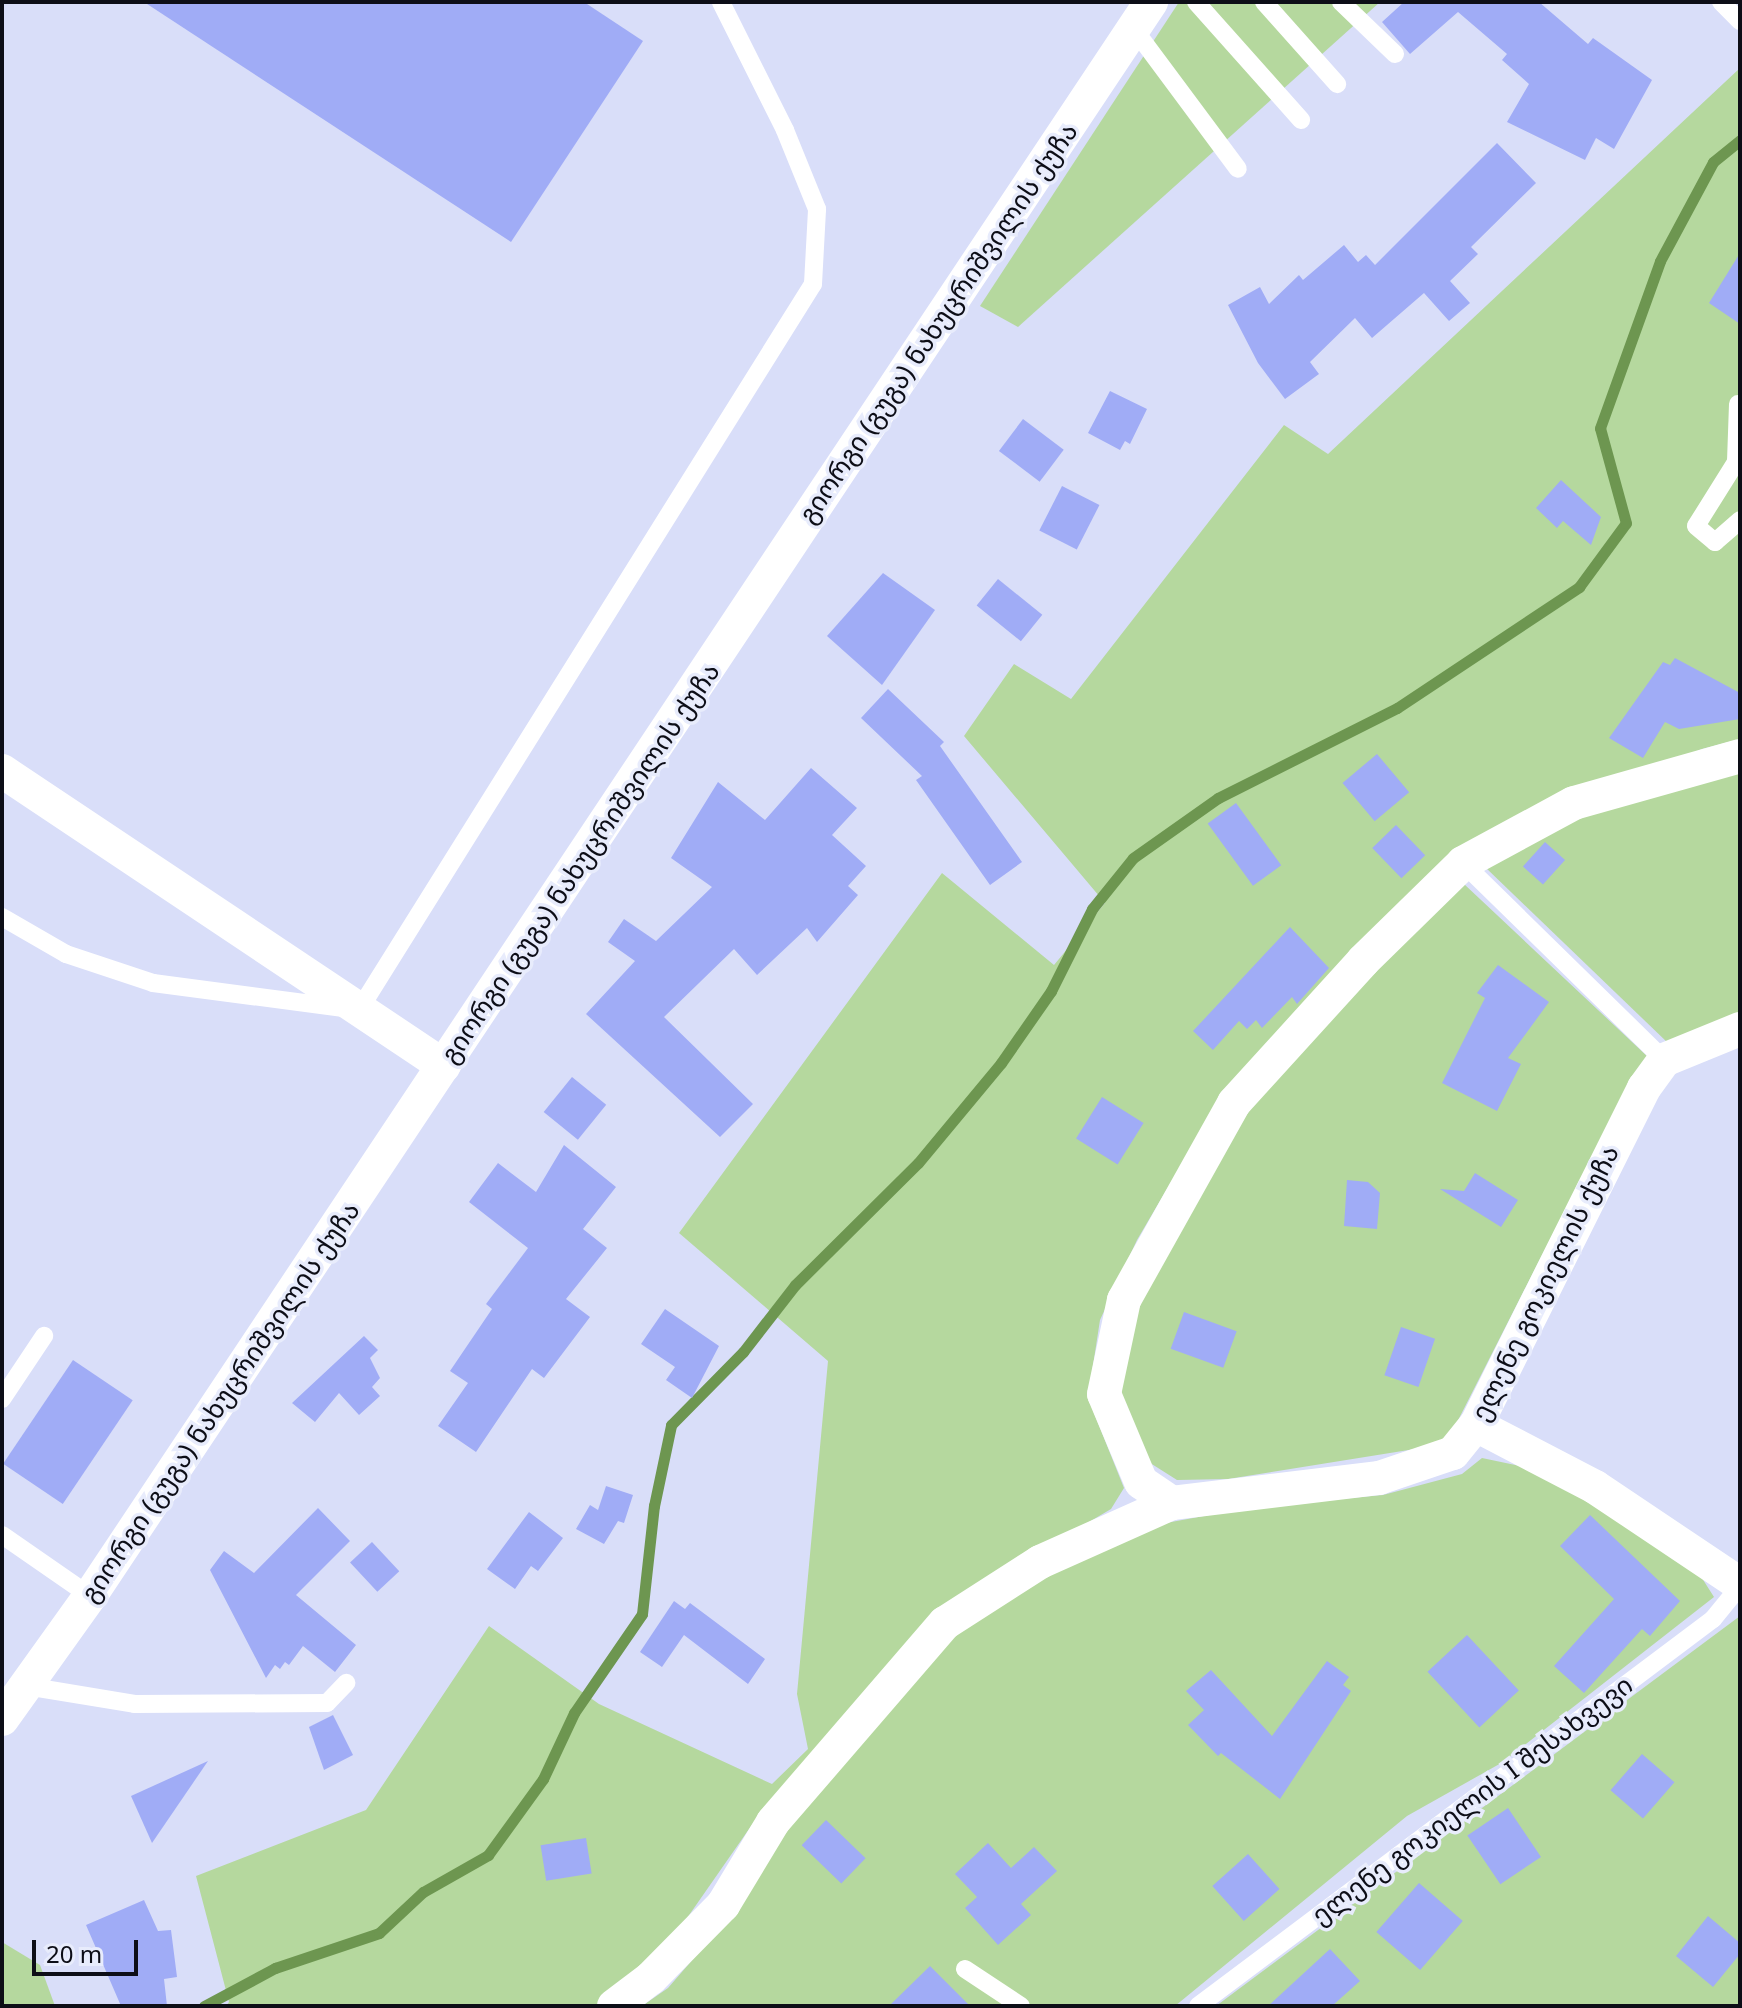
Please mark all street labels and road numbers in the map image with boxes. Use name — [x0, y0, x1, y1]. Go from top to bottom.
street label: გიორგი (გუგა) ნახუცრიშვილის ქუჩა — [792, 117, 1084, 529]
street label: გიორგი (გუგა) ნახუცრიშვილის ქუჩა — [434, 657, 726, 1069]
street label: ელენე გოკიელის ქუჩა — [1465, 1140, 1625, 1426]
street label: გიორგი (გუგა) ნახუცრიშვილის ქუჩა — [74, 1196, 366, 1608]
street label: ელენე გოკიელის I შესახვევი — [1305, 1669, 1639, 1931]

